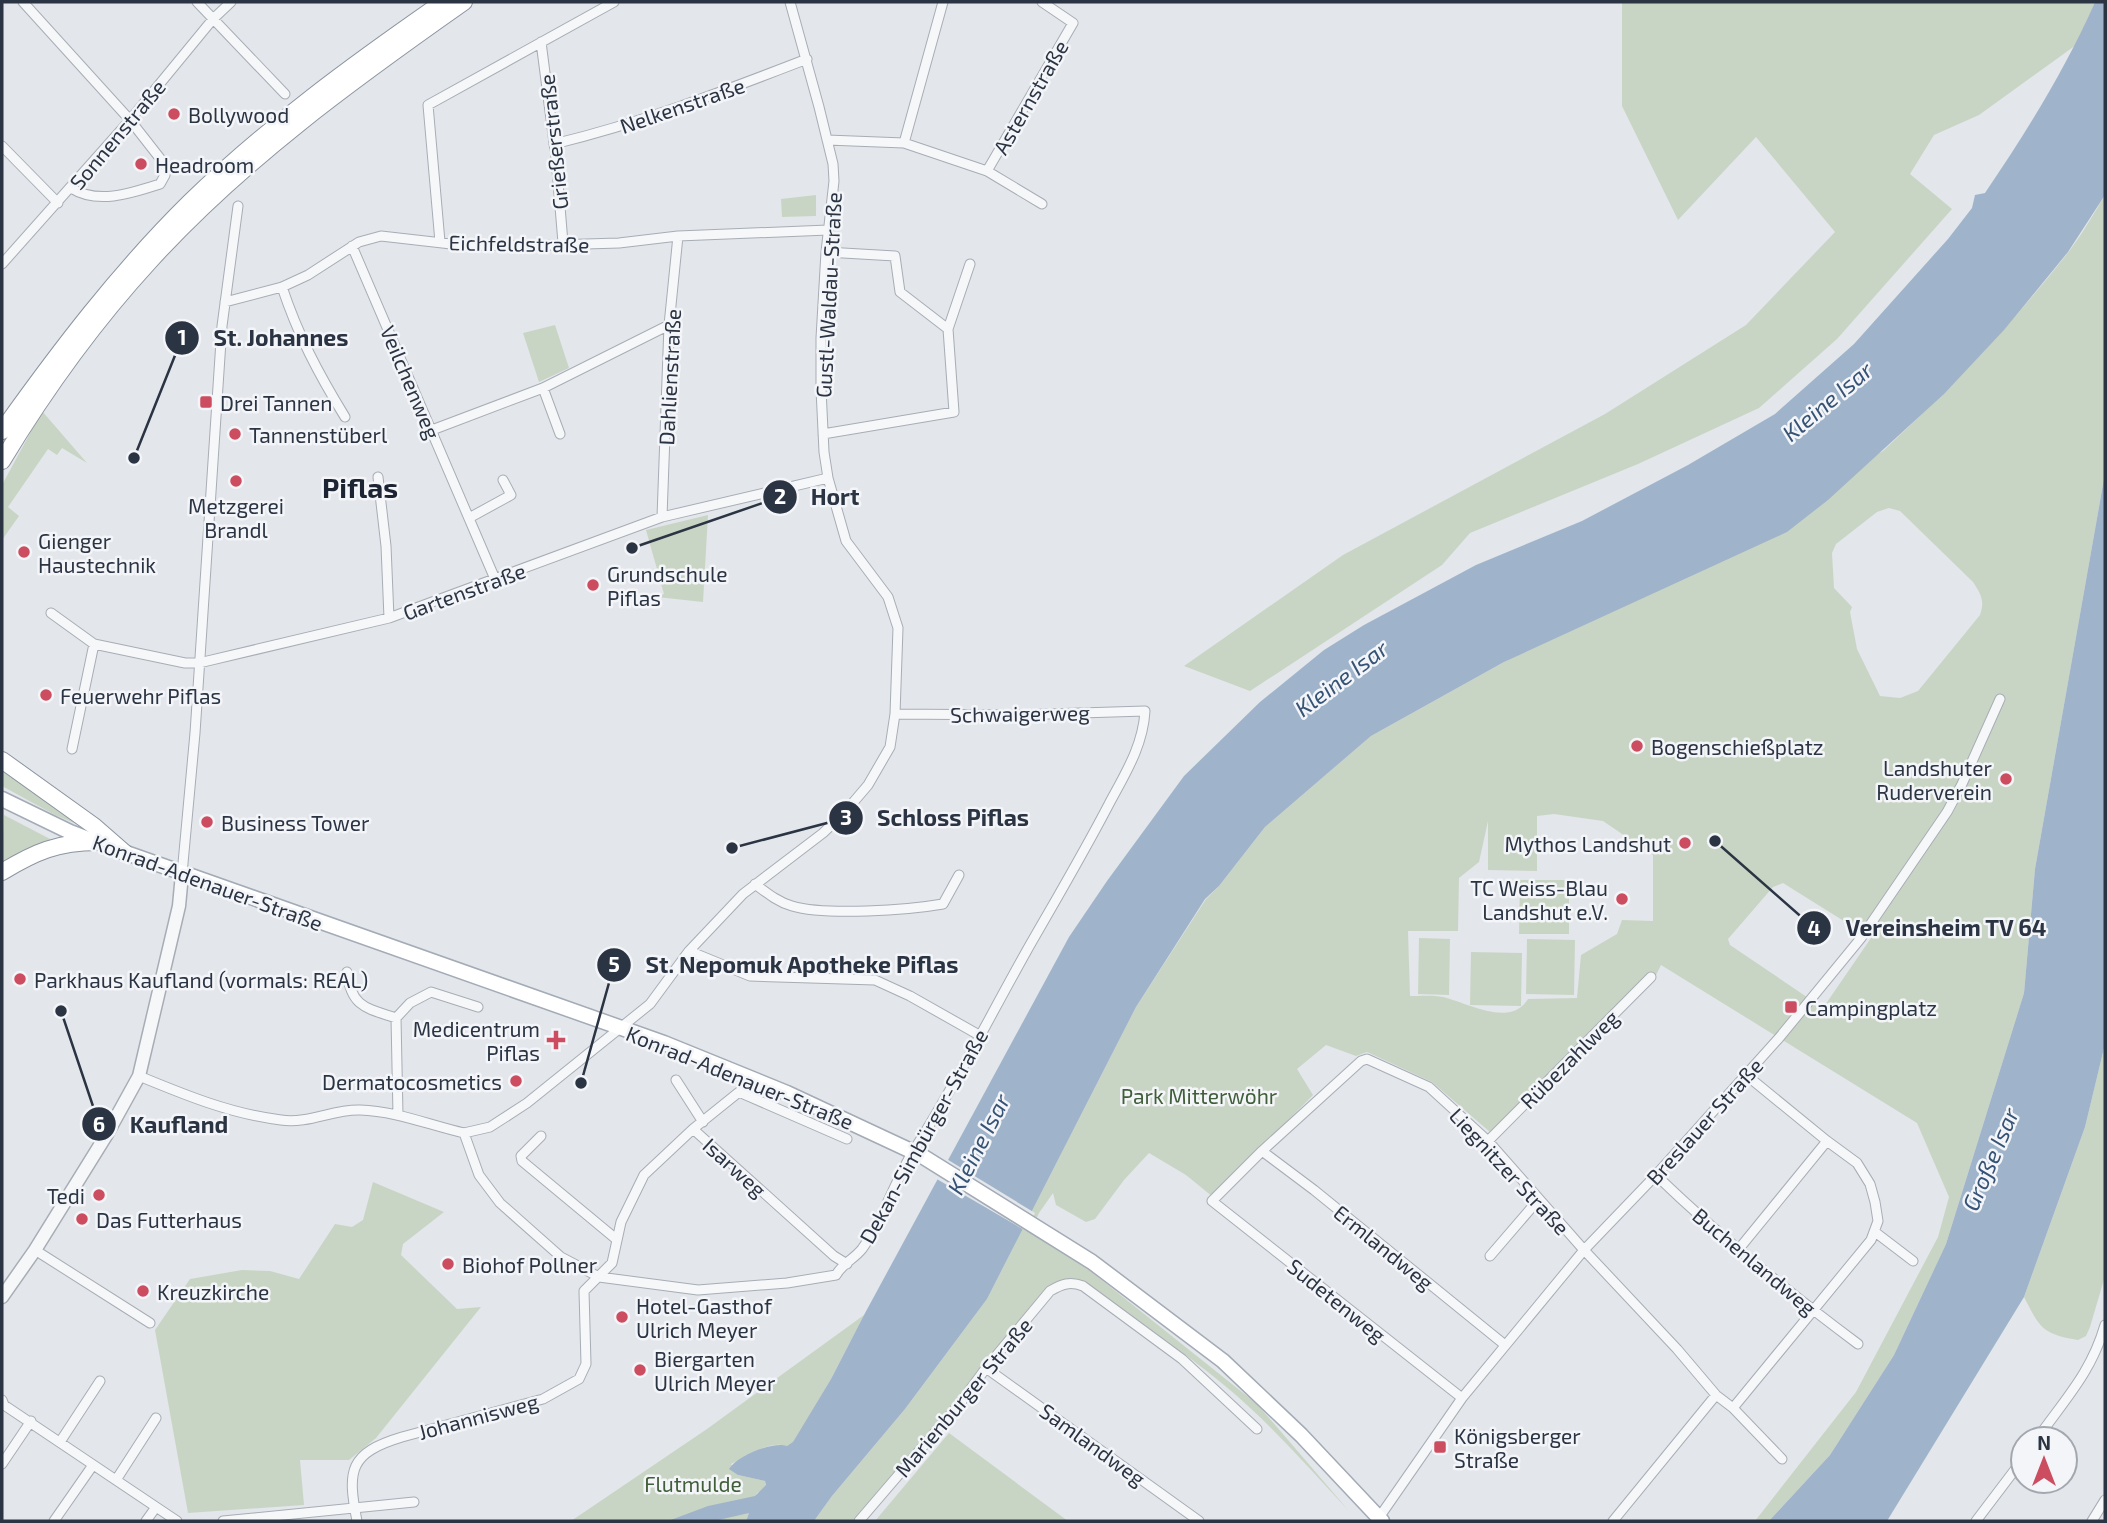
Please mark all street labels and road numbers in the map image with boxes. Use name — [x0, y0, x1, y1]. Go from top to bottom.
street label: Asternstraße — [987, 35, 1073, 159]
street label: Nelkenstraße — [616, 72, 748, 138]
street label: Grießerstraße — [533, 73, 573, 211]
street label: Sonnenstraße — [64, 74, 170, 194]
street label: Gustl-Waldau-Straße — [810, 191, 846, 399]
street label: Eichfeldstraße — [448, 229, 590, 257]
street label: Dahlienstraße — [653, 308, 685, 446]
street label: Veilchenweg — [376, 321, 446, 443]
street label: Gartenstraße — [399, 557, 529, 625]
street label: Schwaigerweg — [950, 699, 1090, 727]
street label: Konrad-Adenauer-Straße — [90, 829, 326, 935]
street label: Rübezahlweg — [1515, 1004, 1624, 1113]
street label: Konrad-Adenauer-Straße — [623, 1020, 857, 1134]
street label: Dekan-Simbürger-Straße — [854, 1025, 992, 1247]
street label: Breslauer Straße — [1641, 1052, 1767, 1190]
street label: Liegnitzer Straße — [1445, 1102, 1575, 1240]
street label: Isarweg — [698, 1132, 772, 1202]
street label: Ermlandweg — [1329, 1199, 1439, 1295]
street label: Buchenlandweg — [1688, 1202, 1822, 1320]
street label: Sudetenweg — [1283, 1253, 1391, 1347]
street label: Marienburger Straße — [889, 1312, 1037, 1482]
street label: Johannisweg — [415, 1388, 541, 1444]
street label: Samlandweg — [1036, 1397, 1151, 1491]

